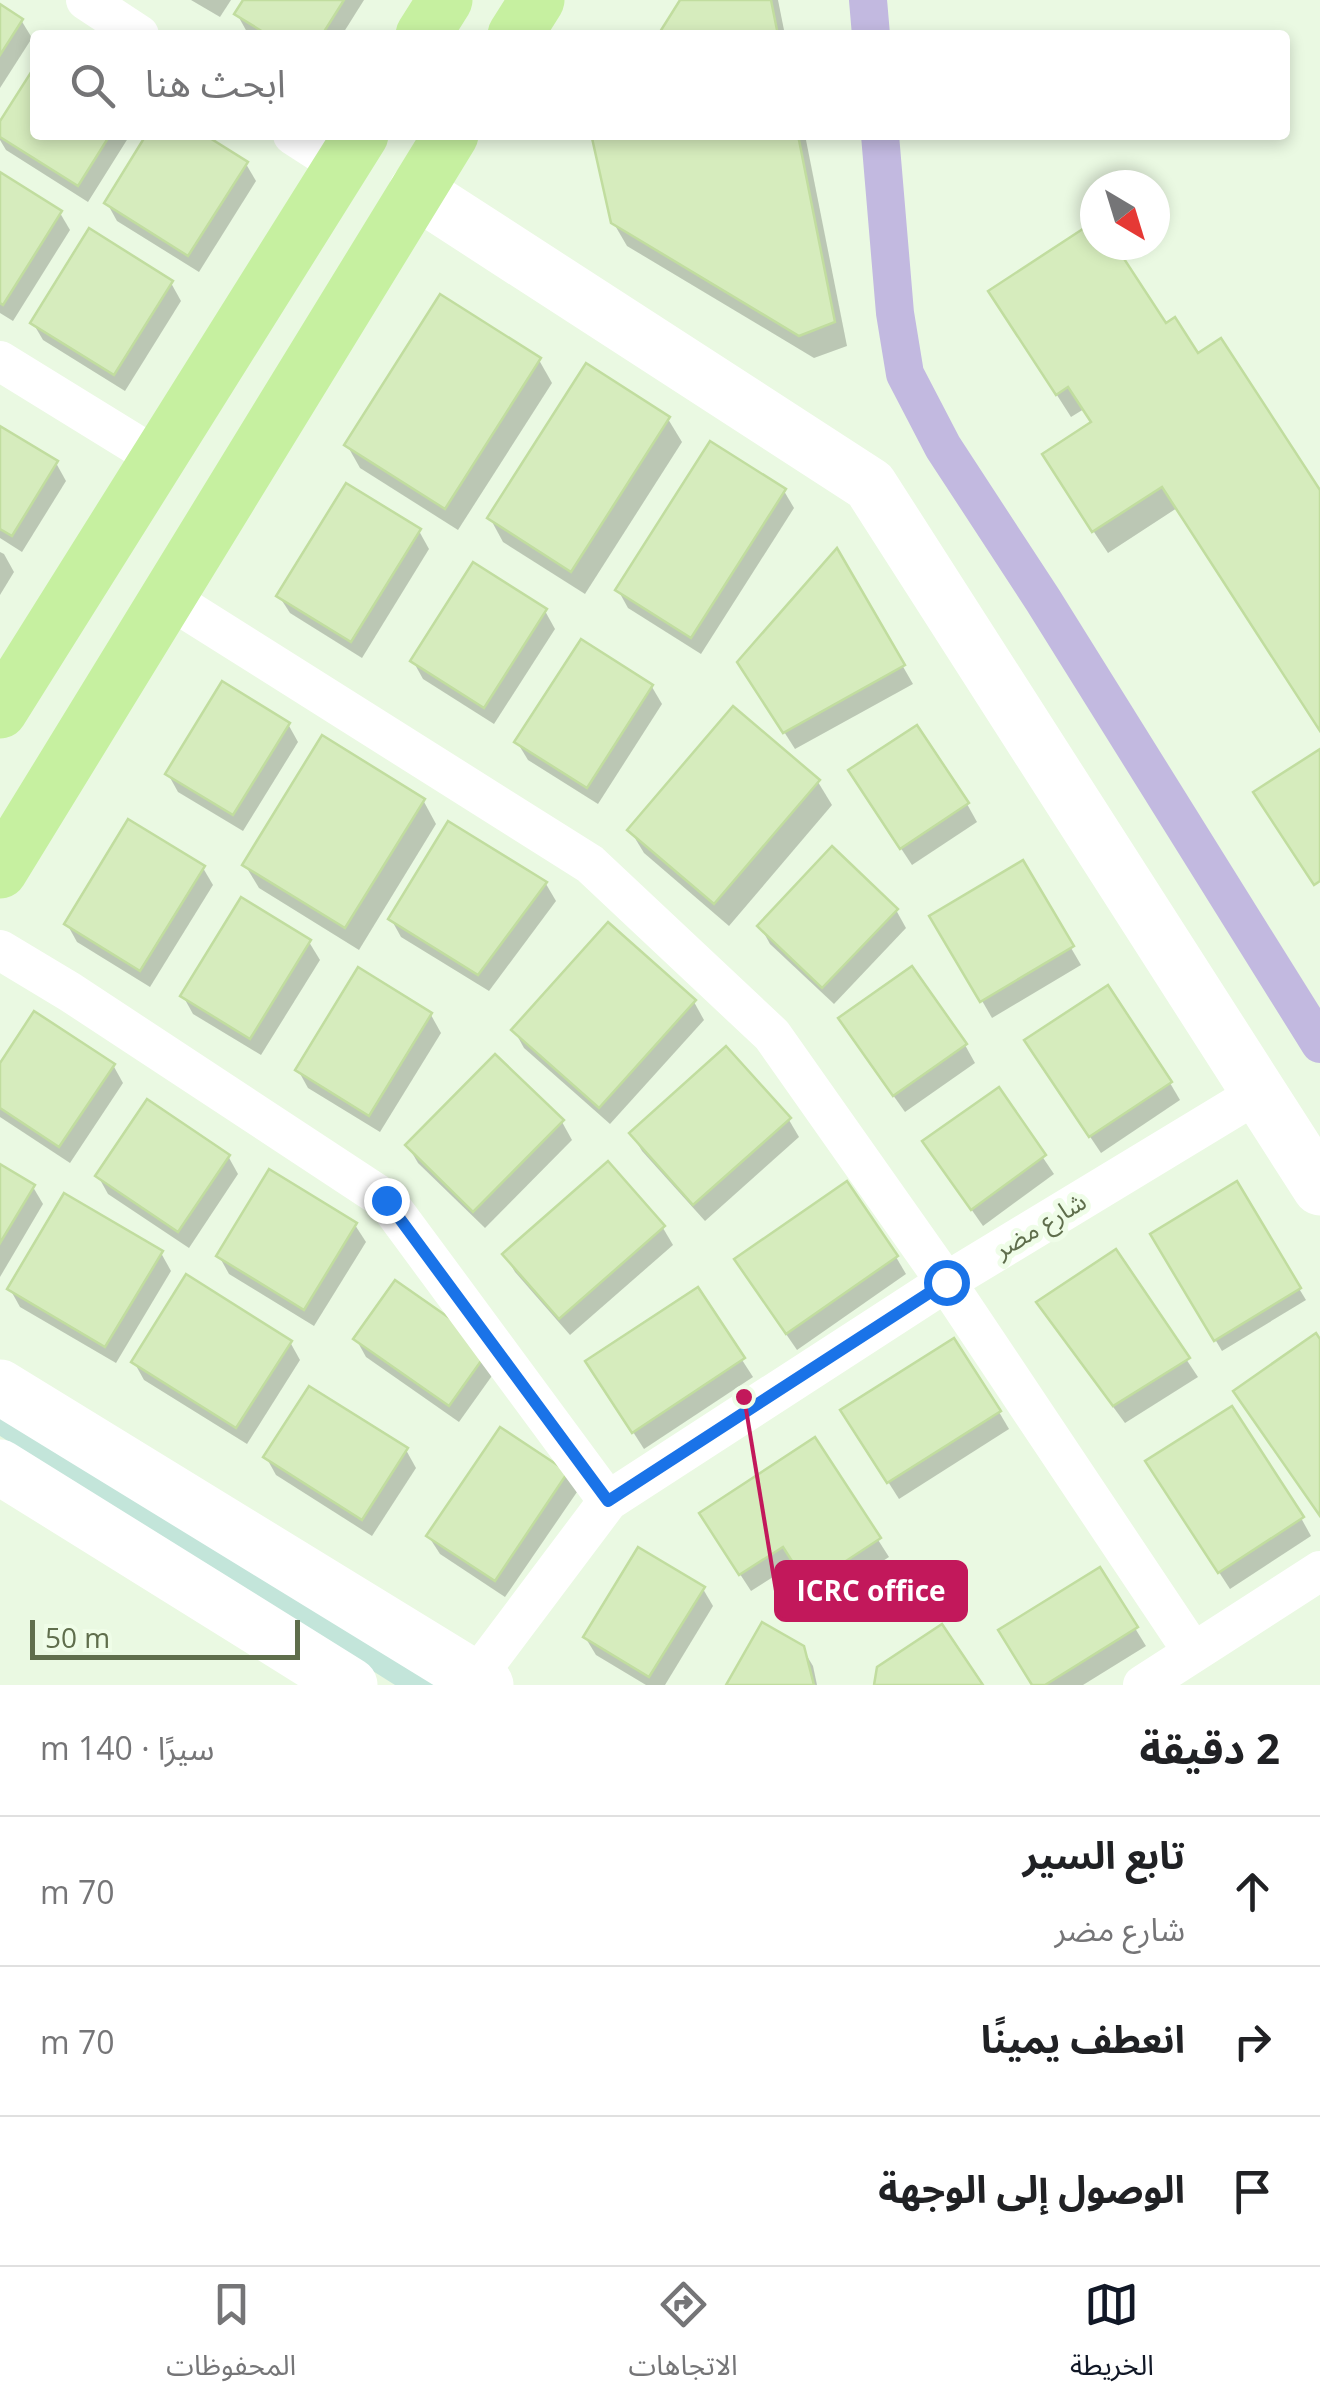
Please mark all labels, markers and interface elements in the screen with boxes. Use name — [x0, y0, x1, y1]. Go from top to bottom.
search box — [30, 30, 1290, 140]
text: ابحث هنا — [145, 56, 286, 108]
icon: search — [65, 58, 120, 113]
north arrow — [1080, 170, 1170, 260]
route end — [364, 1178, 410, 1224]
street label: شارع مضر — [986, 1183, 1093, 1268]
route start — [924, 1260, 970, 1306]
callout: ICRC office — [776, 1562, 966, 1620]
text: ICRC office — [796, 1571, 946, 1609]
scale bar — [30, 1615, 300, 1660]
text: 50 m — [45, 1618, 110, 1656]
text: 2 دقيقة — [1139, 1719, 1280, 1776]
text: سيرًا · 140 m — [40, 1726, 214, 1769]
text: تابع السير — [1023, 1828, 1185, 1880]
icon: ahead — [1225, 1864, 1280, 1919]
text: 70 m — [40, 1870, 115, 1913]
text: شارع مضر — [1054, 1907, 1185, 1950]
text: انعطف يمينًا — [981, 2012, 1185, 2064]
icon: right — [1225, 2014, 1280, 2069]
text: 70 m — [40, 2020, 115, 2063]
text: الوصول إلى الوجهة — [878, 2162, 1185, 2214]
icon: arrive — [1225, 2164, 1280, 2219]
tab: المحفوظات — [166, 2277, 296, 2396]
tab: الاتجاهات — [628, 2277, 738, 2396]
tab: الخريطة — [1070, 2277, 1154, 2396]

